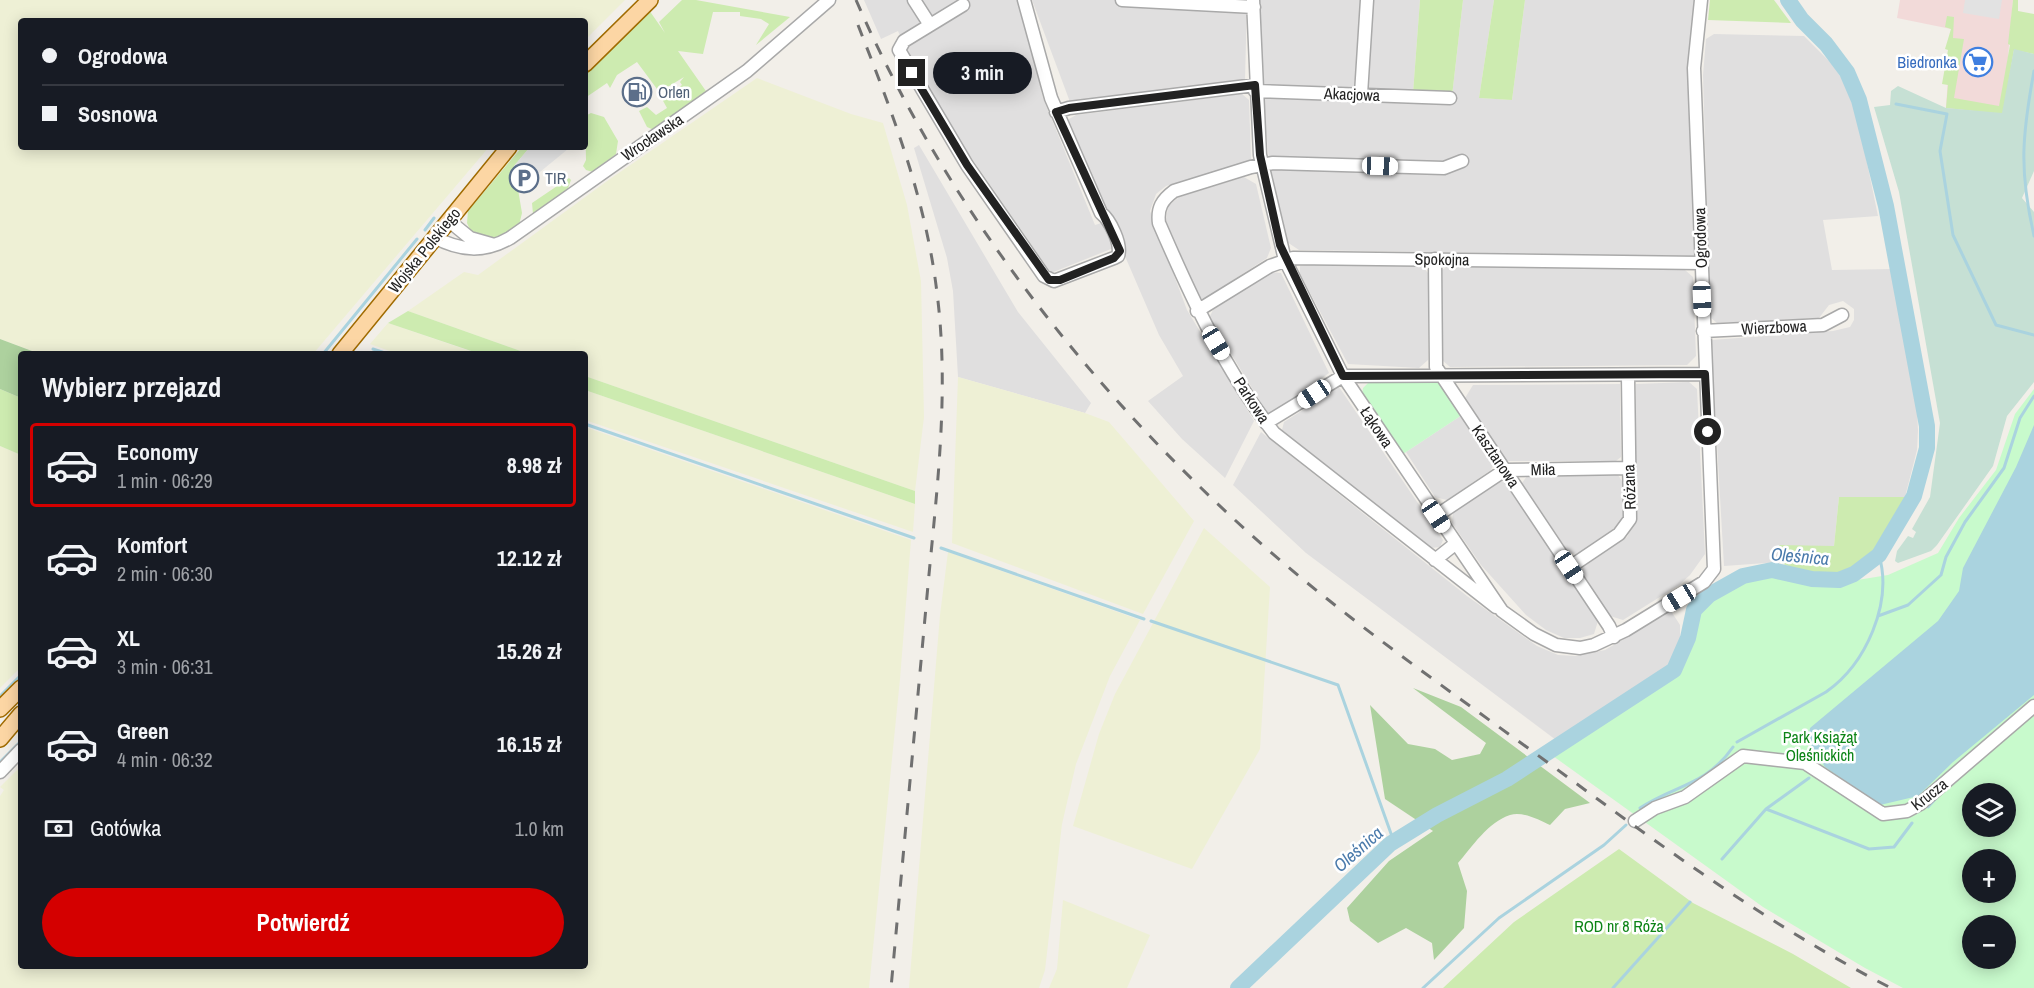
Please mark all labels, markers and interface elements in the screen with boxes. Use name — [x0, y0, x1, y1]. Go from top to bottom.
text: Ogrodowa — [78, 41, 167, 71]
supermarket icon: Biedronka — [1962, 46, 1994, 78]
place label: Biedronka — [1897, 51, 1958, 73]
callout: 3 min — [933, 52, 1032, 94]
route end — [898, 59, 925, 86]
text: 3 min — [961, 59, 1004, 86]
fuel station icon: Orlen — [621, 76, 653, 108]
place label: Orlen — [658, 81, 690, 103]
street label: Akacjowa — [1323, 82, 1381, 106]
text: Sosnowa — [78, 99, 157, 129]
street label: Wrocławska — [617, 108, 688, 166]
car — [1362, 156, 1398, 176]
parking icon: TIR — [508, 162, 540, 194]
place label: TIR — [545, 167, 567, 189]
street label: Wojska Polskiego — [383, 203, 465, 297]
street label: Ogrodowa — [1688, 207, 1712, 269]
street label: Spokojna — [1414, 248, 1470, 270]
car — [1692, 281, 1712, 317]
street label: Wierzbowa — [1741, 314, 1808, 340]
car — [1199, 323, 1233, 363]
text: Wybierz przejazd — [42, 369, 221, 405]
street label: Parkowa — [1229, 373, 1276, 428]
car — [1294, 376, 1334, 412]
street label: Łąkowa — [1355, 402, 1399, 452]
route start — [1694, 418, 1721, 445]
street label: Kasztanowa — [1467, 420, 1525, 492]
text: Economy — [117, 437, 198, 467]
icon: car — [45, 438, 99, 492]
text: 8.98 zł — [507, 450, 561, 480]
street label: Miła — [1530, 458, 1556, 480]
street label: Różana — [1617, 463, 1641, 510]
text: 1 min · 06:29 — [117, 467, 213, 494]
car — [1418, 496, 1454, 536]
text: Komfort — [117, 530, 187, 560]
icon: car — [45, 531, 99, 585]
water label: Oleśnica — [1770, 541, 1830, 571]
text: 12.12 zł — [497, 543, 561, 573]
car — [1551, 547, 1587, 587]
text: 2 min · 06:30 — [117, 560, 213, 587]
car — [1659, 581, 1699, 615]
text: XL — [117, 623, 140, 653]
icon: car — [45, 624, 99, 678]
text: 15.26 zł — [497, 636, 561, 666]
text: 3 min · 06:31 — [117, 653, 213, 680]
text: Green — [117, 716, 169, 746]
icon: car — [45, 717, 99, 771]
park label: Park Książąt Oleśnickich — [1783, 726, 1858, 766]
text: 16.15 zł — [497, 729, 561, 759]
text: 4 min · 06:32 — [117, 746, 213, 773]
street label: Krucza — [1906, 772, 1952, 815]
map controls — [1962, 783, 2016, 969]
button: layers — [1962, 783, 2016, 837]
icon: cash — [42, 812, 75, 845]
text: Gotówka — [90, 813, 161, 843]
text: 1.0 km — [515, 815, 564, 842]
water label: Oleśnica — [1328, 820, 1388, 878]
button: + — [1962, 849, 2016, 903]
button: Potwierdź — [42, 888, 564, 957]
park label: ROD nr 8 Róża — [1574, 915, 1665, 937]
button: − — [1962, 915, 2016, 969]

